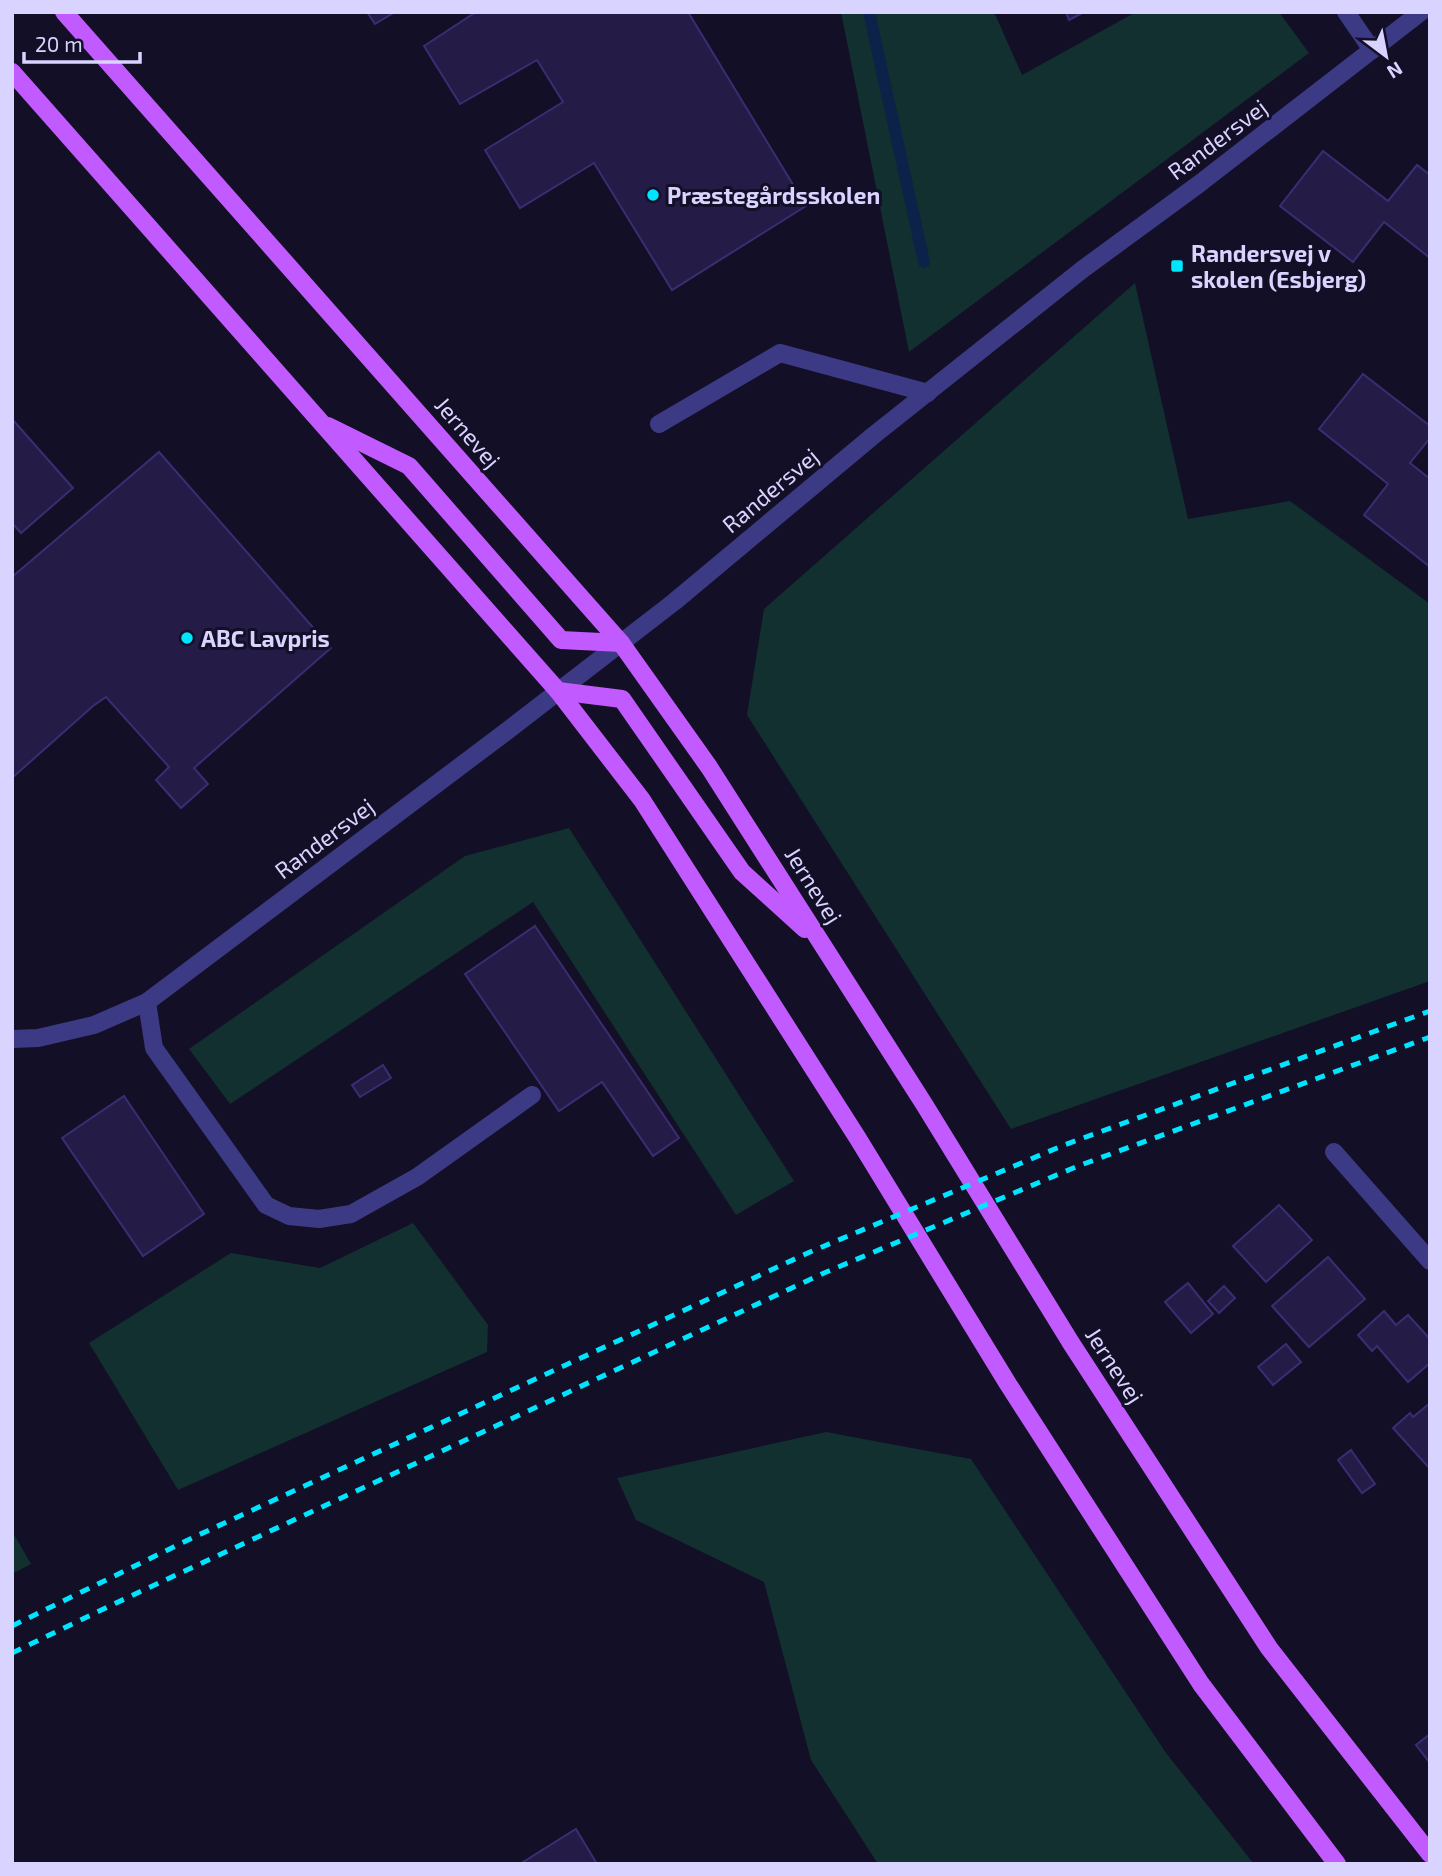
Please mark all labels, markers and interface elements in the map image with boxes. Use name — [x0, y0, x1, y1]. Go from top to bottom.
scale bar — [24, 21, 140, 65]
north arrow — [1351, 21, 1421, 91]
text: 20 m — [35, 31, 83, 56]
text: N — [1383, 57, 1407, 84]
street label: Randersvej — [1162, 93, 1272, 185]
place label: Præstegårdsskolen — [667, 181, 880, 209]
marker: Præstegårdsskolen — [645, 187, 661, 203]
place label: Randersvej v skolen (Esbjerg) — [1191, 239, 1366, 293]
marker: Randersvej v skolen (Esbjerg) — [1169, 258, 1185, 274]
street label: Jernevej — [429, 391, 507, 473]
street label: Randersvej — [716, 442, 824, 538]
place label: ABC Lavpris — [201, 624, 330, 652]
marker: ABC Lavpris — [179, 630, 195, 646]
street label: Randersvej — [269, 792, 379, 884]
street label: Jernevej — [780, 841, 848, 929]
street label: Jernevej — [1080, 1322, 1150, 1408]

